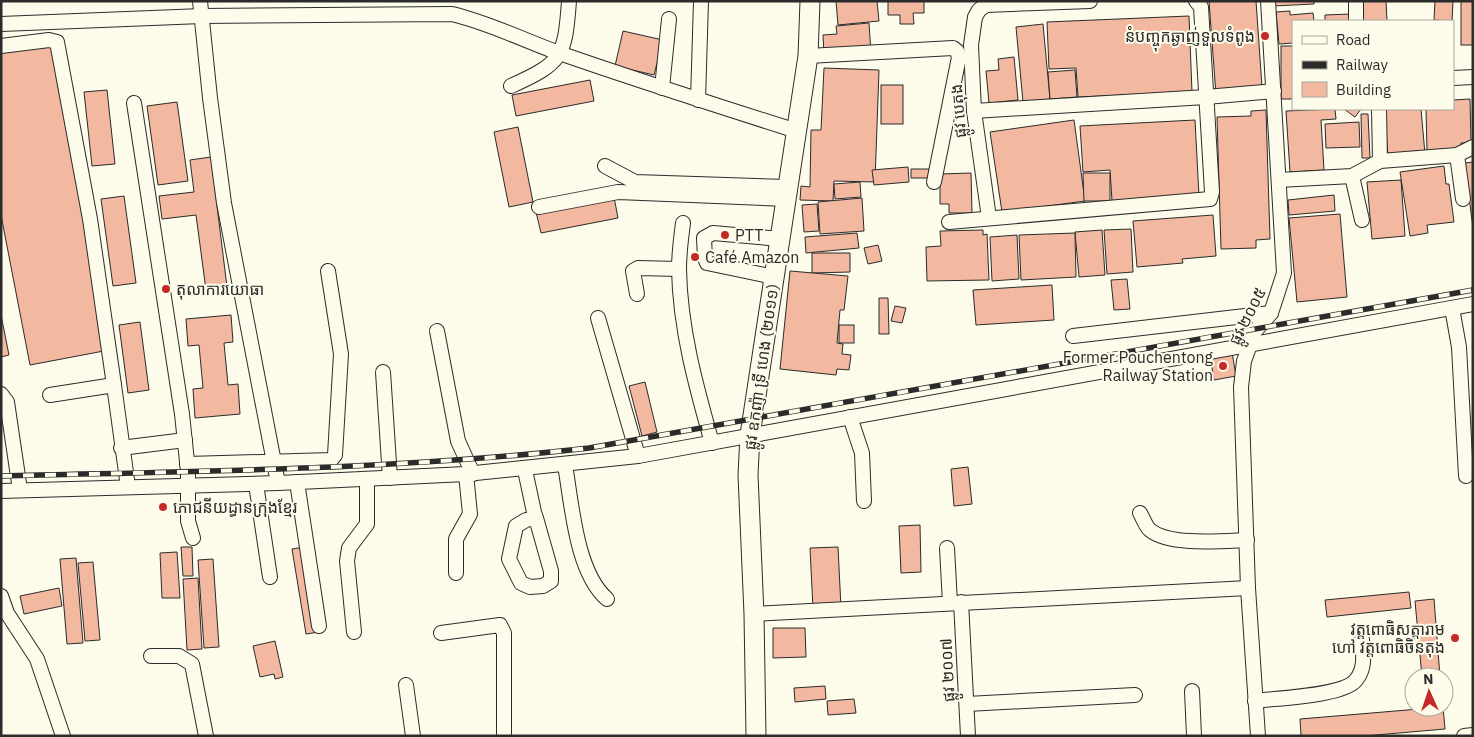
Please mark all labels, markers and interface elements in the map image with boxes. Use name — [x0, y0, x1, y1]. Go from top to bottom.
legend — [1292, 20, 1454, 110]
place label: នំបញ្ចុកឆ្ងាញ់ទួលទំពូង — [1125, 26, 1255, 52]
marker: នំបញ្ចុកឆ្ងាញ់ទួលទំពូង — [1259, 30, 1271, 42]
text: Road — [1336, 30, 1371, 49]
text: Railway — [1336, 55, 1389, 74]
text: Building — [1336, 80, 1391, 99]
street label: ផ្លូវ បេតុង — [946, 83, 975, 139]
place label: PTT — [735, 225, 763, 245]
marker: PTT — [719, 229, 731, 241]
place label: Café Amazon — [705, 247, 799, 267]
marker: Café Amazon — [689, 251, 701, 263]
place label: តុលាការយោធា — [176, 279, 264, 300]
marker: តុលាការយោធា — [160, 283, 172, 295]
street label: ផ្លូវ ឧកញ៉ា ទ្រី ហេង (២០១១) — [739, 283, 787, 452]
street label: ផ្លូវ ២០០៥ — [1224, 284, 1274, 350]
place label: Former Pouchentong Railway Station — [1063, 347, 1214, 385]
marker: Former Pouchentong Railway Station — [1217, 360, 1229, 372]
place label: ភោជនីយដ្ធានក្រុងខ្មែរ — [173, 497, 298, 517]
marker: ភោជនីយដ្ធានក្រុងខ្មែរ — [157, 501, 169, 513]
place label: វត្តពោធិសត្តារាម ហៅ វត្តពោធិចិនតុង — [1332, 619, 1445, 658]
marker: វត្តពោធិសត្តារាម ហៅ វត្តពោធិចិនតុង — [1449, 632, 1461, 644]
street label: ផ្លូវ ២០០៧ — [935, 637, 963, 702]
north arrow — [1404, 667, 1454, 717]
text: N — [1423, 670, 1434, 688]

